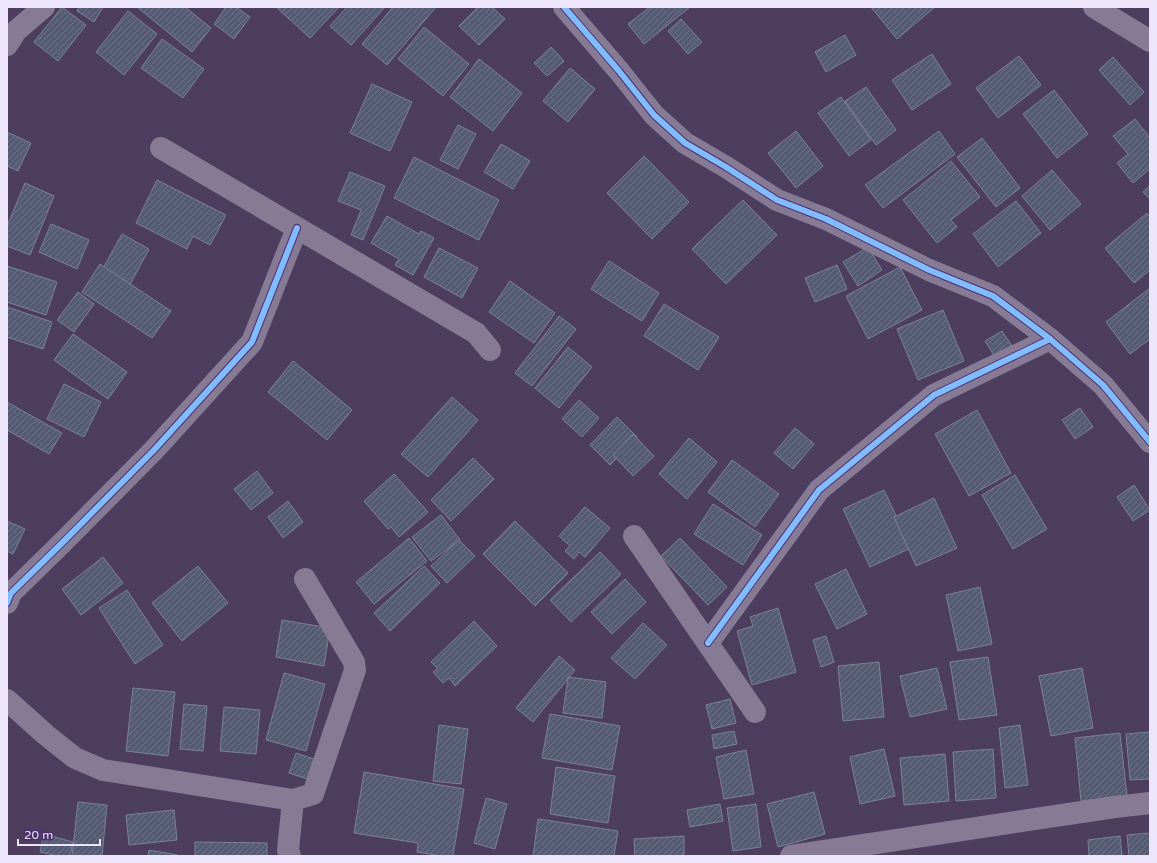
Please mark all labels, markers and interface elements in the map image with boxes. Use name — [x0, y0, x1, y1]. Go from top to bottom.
scale bar — [18, 821, 100, 847]
text: 20 m — [24, 828, 53, 842]

